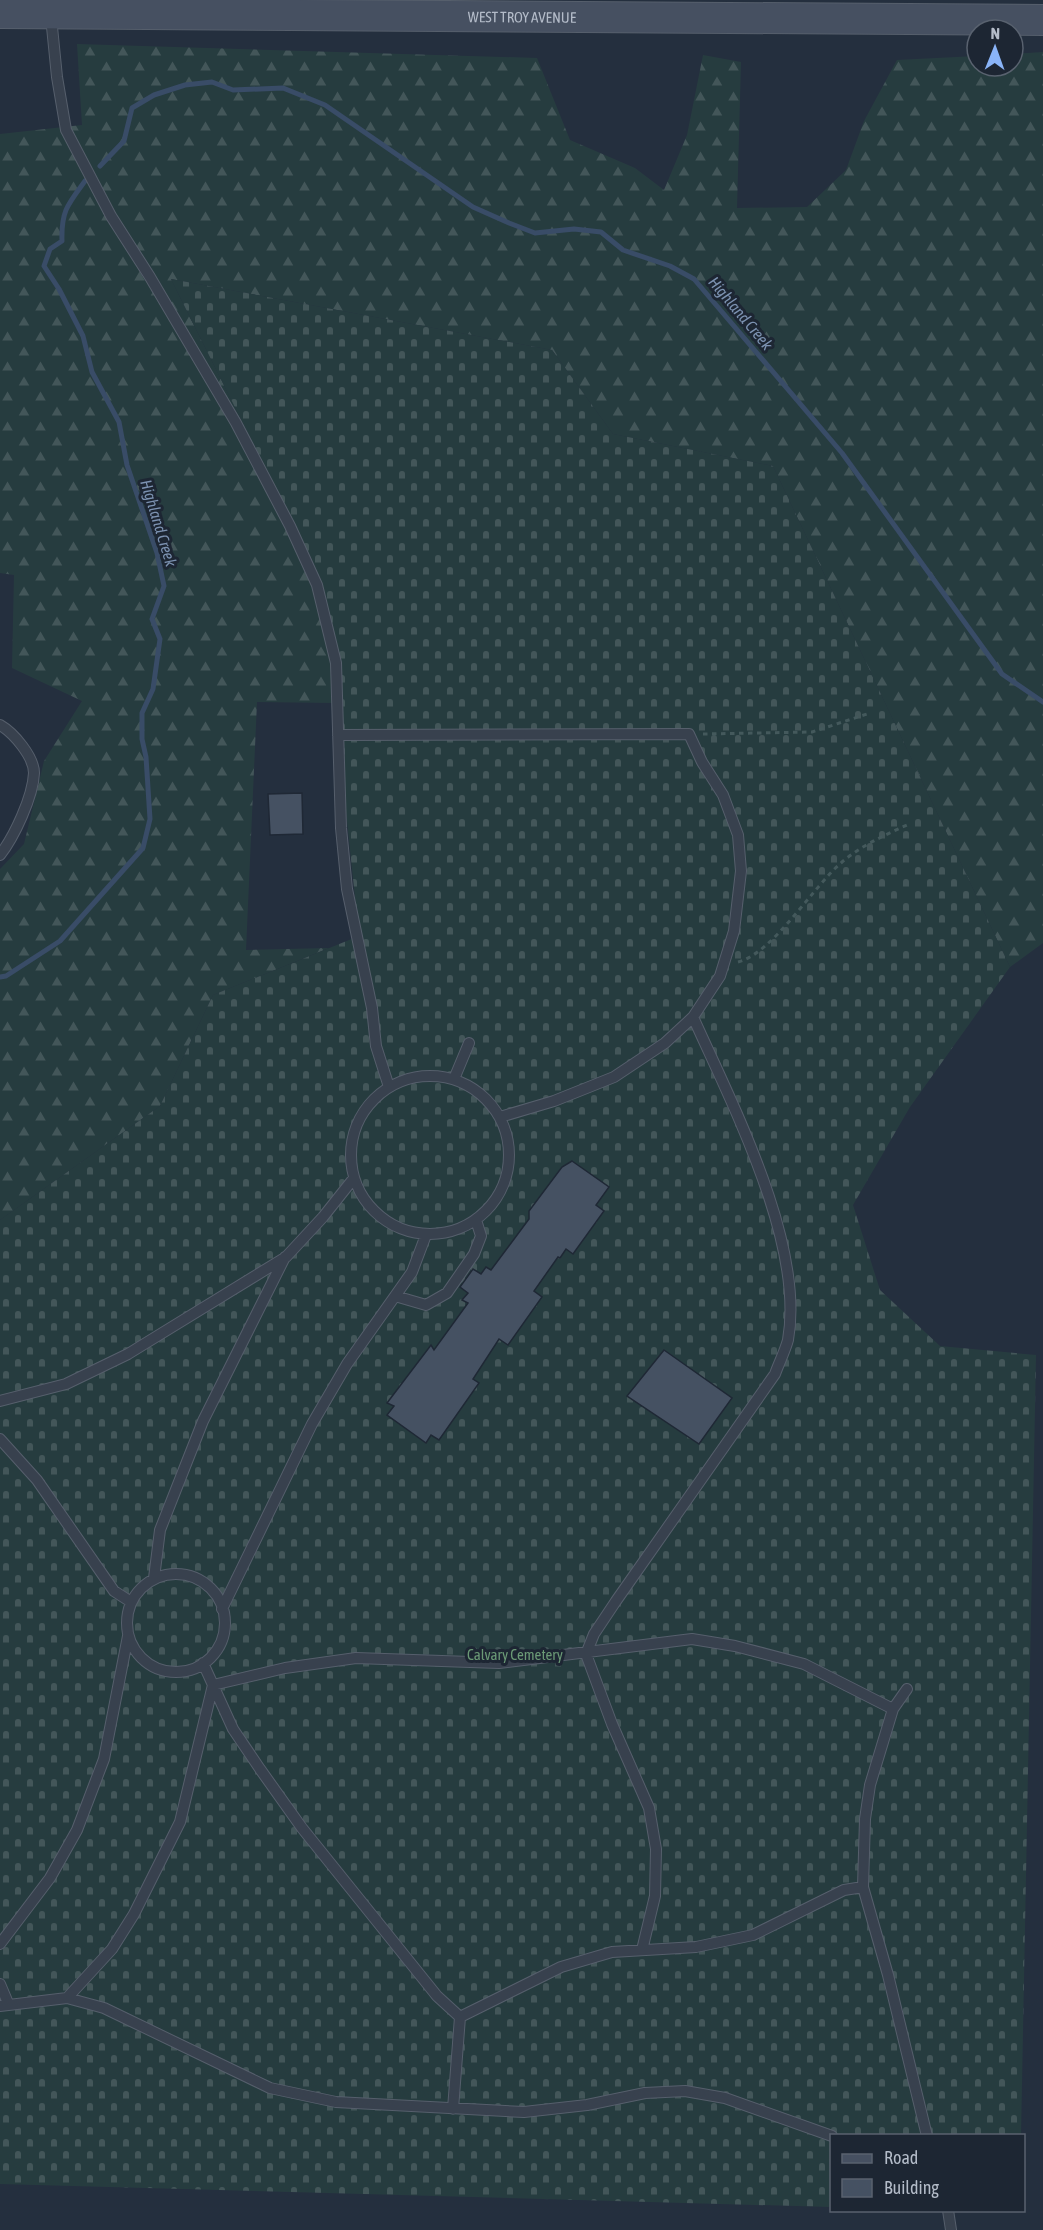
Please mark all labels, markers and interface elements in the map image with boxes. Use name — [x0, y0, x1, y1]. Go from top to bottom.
street label: WEST TROY AVENUE — [468, 8, 577, 25]
north arrow — [965, 18, 1025, 78]
text: N — [990, 24, 1000, 42]
water label: Highland Creek — [704, 273, 777, 355]
water label: Highland Creek — [136, 477, 181, 570]
park label: Calvary Cemetery — [467, 1646, 563, 1663]
legend — [830, 2134, 1025, 2212]
text: Road — [884, 2147, 918, 2168]
text: Building — [884, 2177, 939, 2198]

